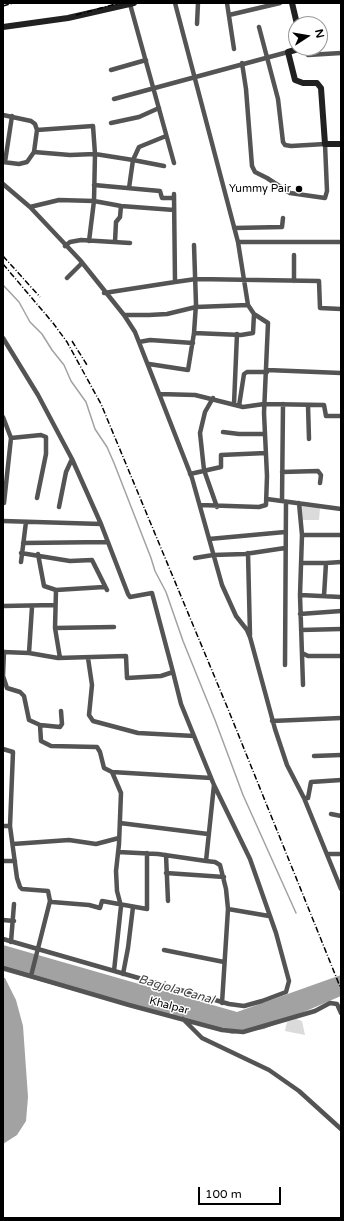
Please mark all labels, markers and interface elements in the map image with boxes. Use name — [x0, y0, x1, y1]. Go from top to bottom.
north arrow — [288, 16, 328, 56]
text: N — [312, 28, 327, 39]
place label: Yummy Pair — [229, 182, 291, 196]
marker: Yummy Pair — [294, 184, 304, 194]
water label: Bagjola Canal — [137, 972, 215, 1008]
street label: Khalpar — [148, 994, 190, 1018]
scale bar — [200, 1179, 283, 1205]
text: 100 m — [205, 1187, 242, 1201]

